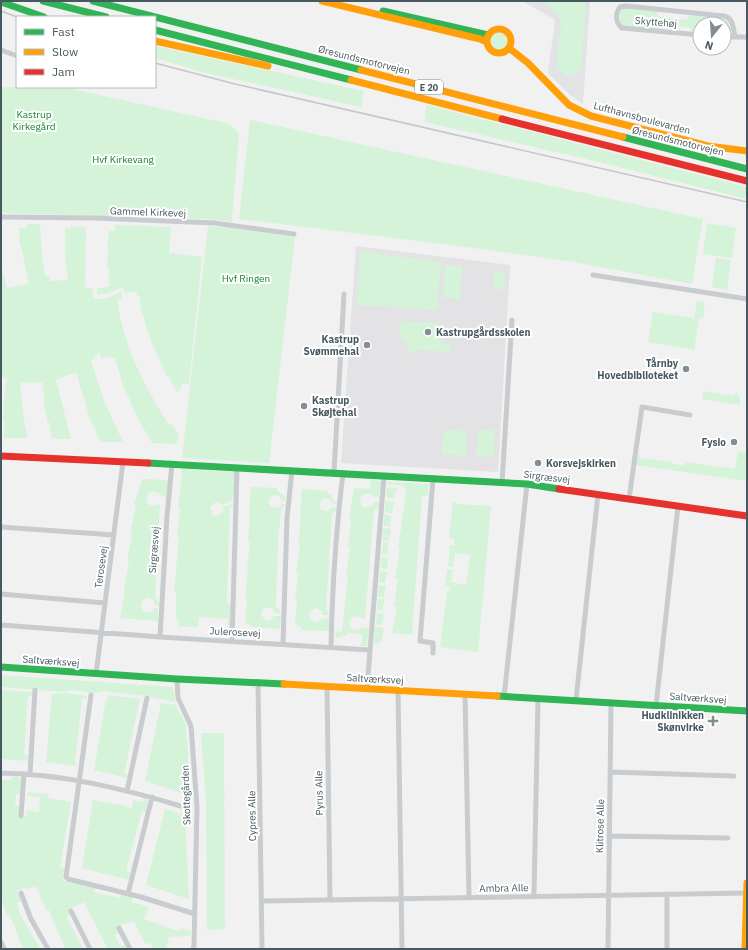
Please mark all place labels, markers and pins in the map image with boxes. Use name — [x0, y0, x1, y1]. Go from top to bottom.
place label: Kastrupgårdsskolen — [436, 326, 530, 339]
marker: Kastrupgårdsskolen — [423, 327, 433, 337]
place label: Kastrup Svømmehal — [304, 333, 359, 358]
marker: Kastrup Svømmehal — [362, 340, 372, 350]
place label: Tårnby Hovedbiblioteket — [597, 357, 679, 382]
marker: Tårnby Hovedbiblioteket — [681, 364, 691, 374]
place label: Kastrup Skøjtehal — [312, 394, 356, 419]
marker: Kastrup Skøjtehal — [299, 401, 309, 411]
place label: Fysio — [702, 436, 726, 449]
marker: Fysio — [729, 437, 739, 447]
place label: Korsvejskirken — [546, 457, 616, 470]
marker: Korsvejskirken — [533, 458, 543, 468]
place label: Hudklinikken Skønvirke — [641, 709, 704, 734]
marker: Hudklinikken Skønvirke — [707, 715, 719, 727]

